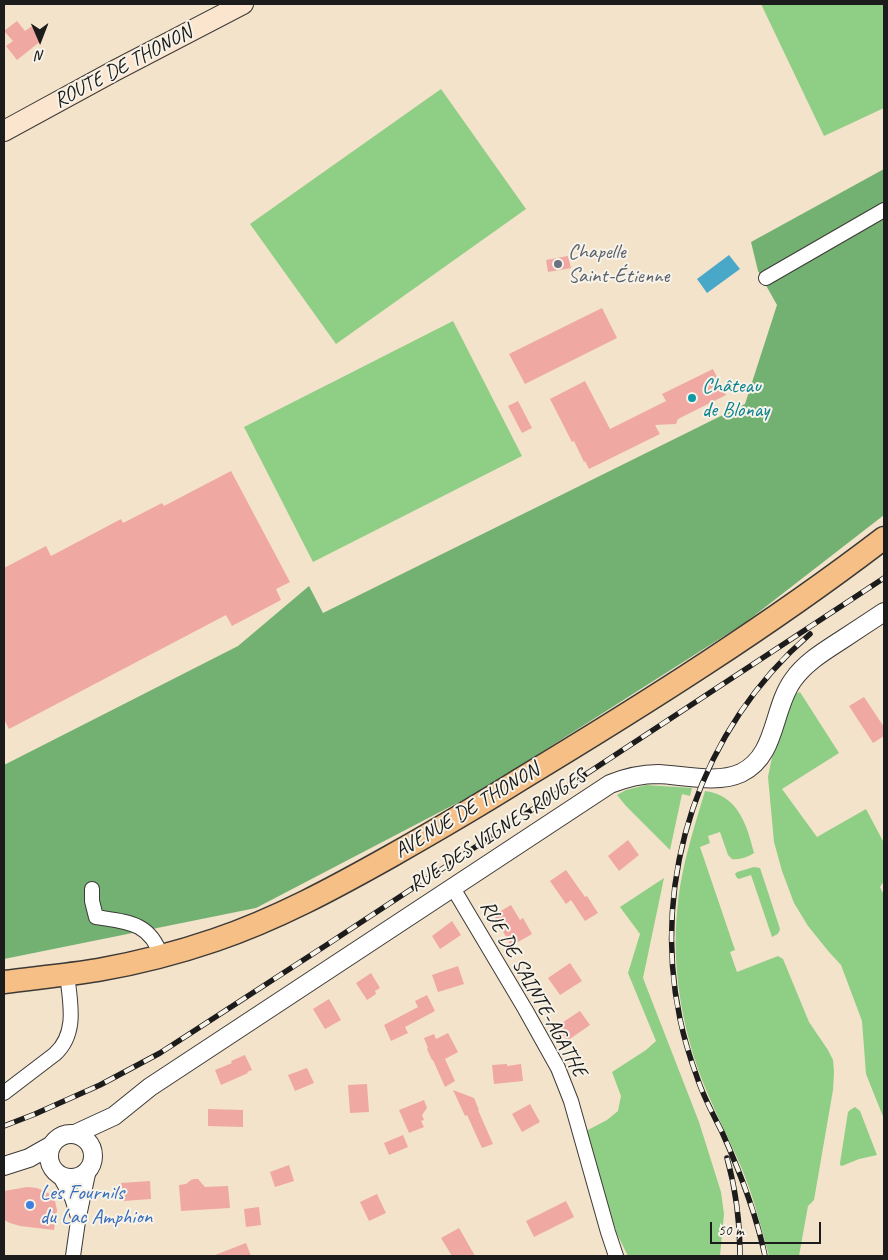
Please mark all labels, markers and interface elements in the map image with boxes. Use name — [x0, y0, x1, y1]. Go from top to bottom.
north arrow — [15, 15, 65, 65]
street label: ROUTE DE THONON — [50, 20, 196, 114]
text: N — [36, 47, 45, 64]
place label: Chapelle Saint-Étienne — [568, 239, 669, 289]
marker: Chapelle Saint-Étienne — [552, 258, 564, 270]
place label: Château de Blonay — [702, 373, 769, 423]
marker: Château de Blonay — [686, 392, 698, 404]
street label: AVENUE DE THONON — [390, 758, 544, 864]
street label: RUE DES VIGNES ROUGES — [405, 764, 591, 898]
street label: RUE DE SAINTE-AGATHE — [474, 896, 592, 1082]
place label: Les Fournils du Lac Amphion — [40, 1180, 152, 1230]
marker: Les Fournils du Lac Amphion — [24, 1199, 36, 1211]
scale bar — [713, 1212, 824, 1244]
text: 50 m — [718, 1221, 744, 1240]

